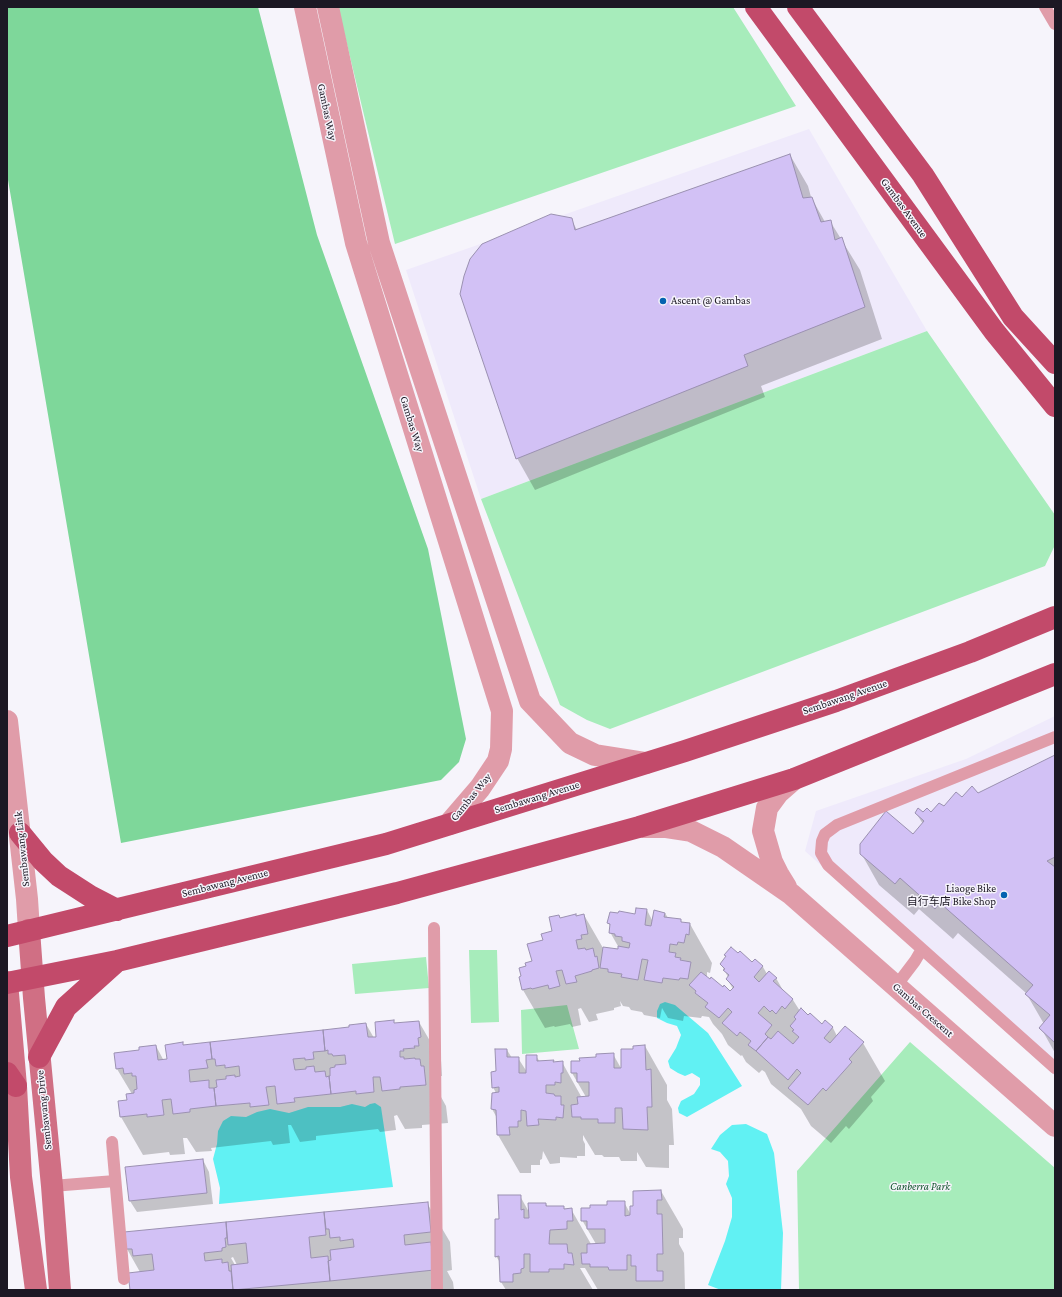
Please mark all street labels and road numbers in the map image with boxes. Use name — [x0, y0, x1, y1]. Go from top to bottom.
street label: Gambas Way — [315, 82, 339, 142]
street label: Gambas Avenue — [878, 176, 930, 240]
street label: Gambas Way — [397, 394, 427, 454]
street label: Sembawang Avenue — [801, 676, 889, 718]
street label: Gambas Way — [448, 770, 494, 824]
street label: Sembawang Avenue — [493, 778, 581, 816]
street label: Sembawang Link — [11, 811, 33, 887]
street label: Sembawang Avenue — [181, 866, 269, 900]
street label: Gambas Crescent — [890, 980, 956, 1040]
street label: Sembawang Drive — [33, 1070, 55, 1150]

